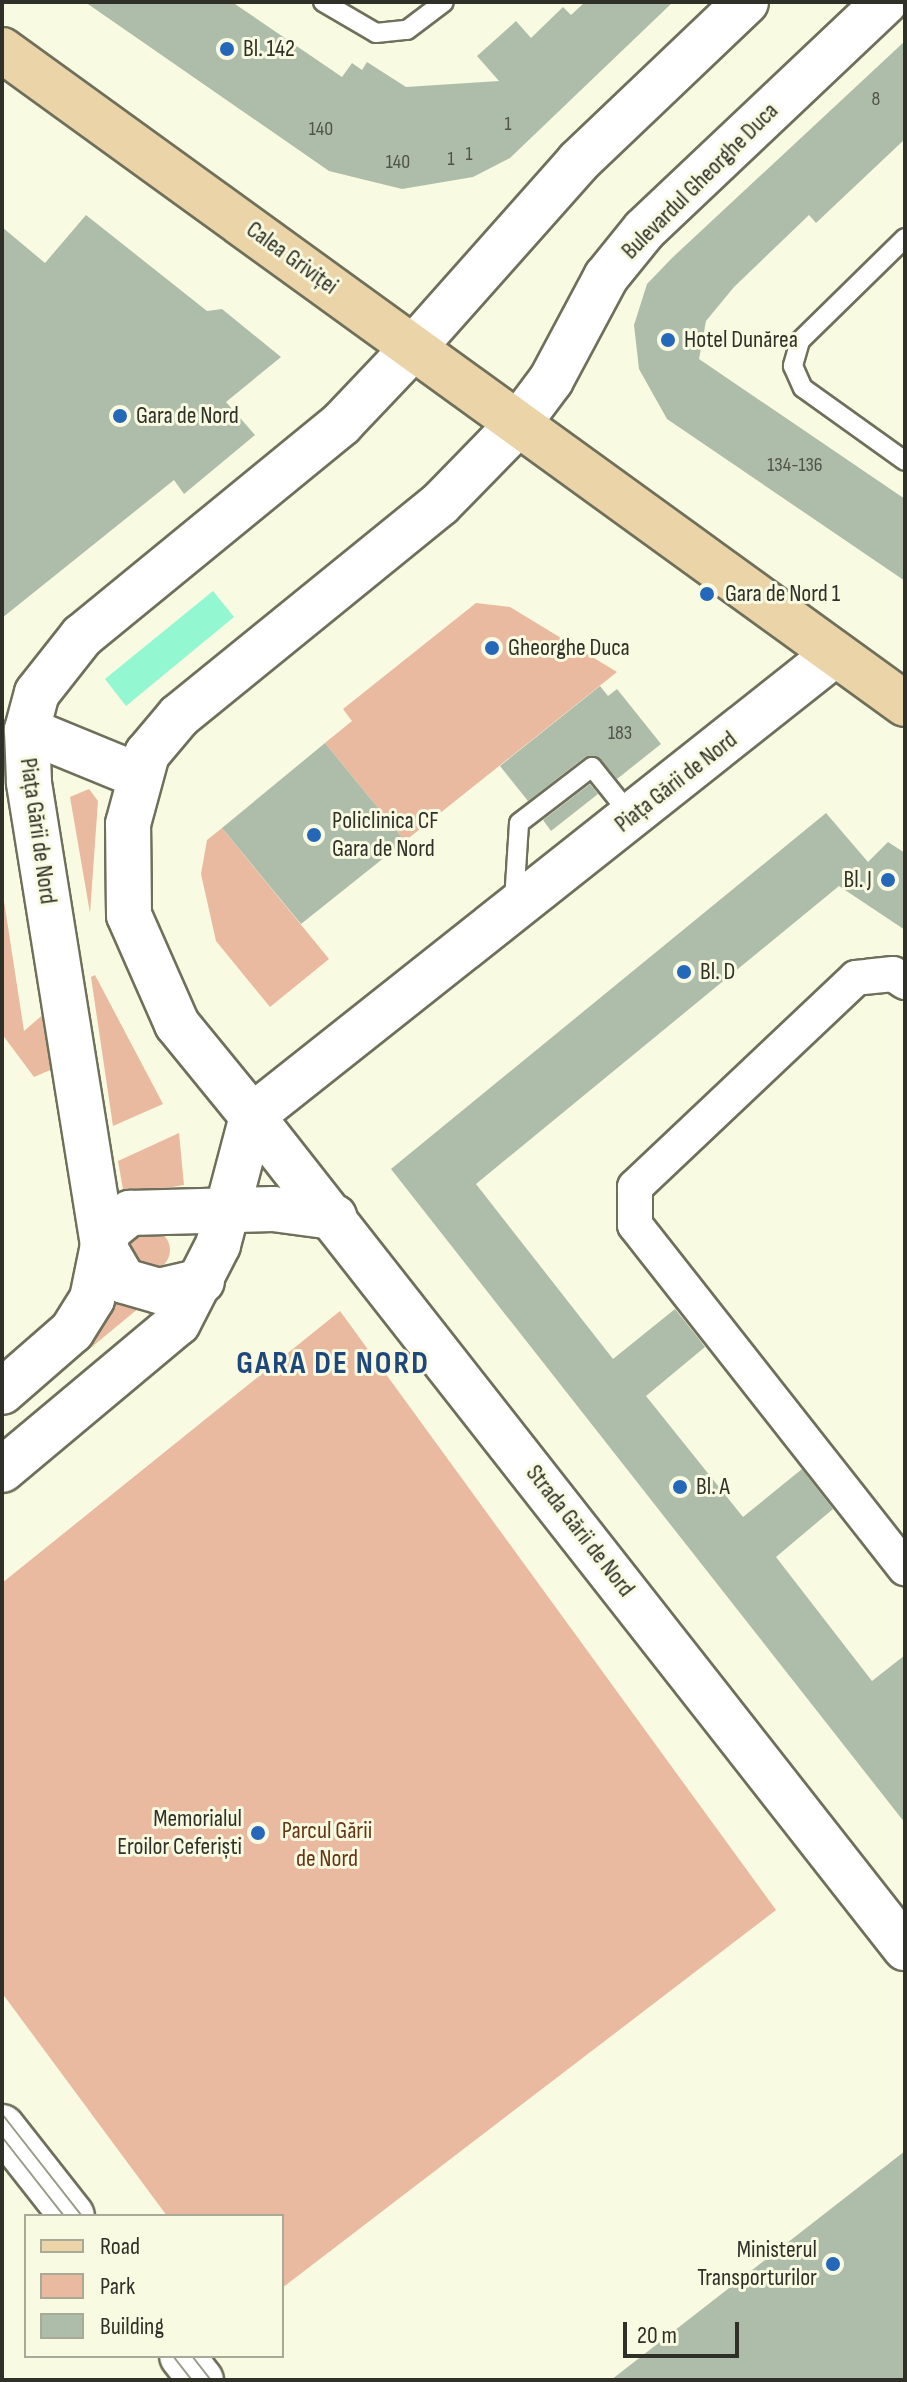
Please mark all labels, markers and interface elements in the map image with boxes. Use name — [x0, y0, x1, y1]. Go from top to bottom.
place label: Bl. 142 — [243, 35, 295, 63]
marker: Bl. 142 — [218, 40, 236, 58]
house number: 8 — [872, 87, 880, 111]
street label: Bulevardul Gheorghe Duca — [616, 97, 784, 265]
house number: 1 — [505, 112, 511, 136]
house number: 140 — [309, 117, 333, 141]
house number: 1 — [466, 142, 472, 166]
house number: 1 — [448, 147, 454, 171]
house number: 140 — [386, 150, 410, 174]
street label: Calea Griviței — [241, 215, 343, 301]
place label: Hotel Dunărea — [684, 326, 798, 354]
marker: Hotel Dunărea — [659, 331, 677, 349]
place label: Gara de Nord — [136, 402, 239, 430]
marker: Gara de Nord — [111, 407, 129, 425]
house number: 134-136 — [767, 453, 823, 477]
place label: Gara de Nord 1 — [725, 580, 840, 608]
marker: Gara de Nord 1 — [696, 583, 718, 605]
place label: Gheorghe Duca — [508, 634, 630, 662]
marker: Gheorghe Duca — [483, 639, 501, 657]
house number: 183 — [608, 721, 632, 745]
street label: Piața Gării de Nord — [609, 725, 743, 839]
street label: Piața Gării de Nord — [14, 756, 62, 906]
place label: Policlinica CF Gara de Nord — [332, 807, 439, 863]
marker: Policlinica CF Gara de Nord — [303, 824, 325, 846]
place label: Bl. J — [844, 866, 872, 894]
marker: Bl. J — [879, 871, 897, 889]
place label: Bl. D — [700, 958, 735, 986]
marker: Bl. D — [675, 963, 693, 981]
district label: GARA DE NORD — [236, 1345, 430, 1383]
street label: Strada Gării de Nord — [520, 1459, 640, 1603]
place label: Bl. A — [696, 1473, 730, 1501]
marker: Bl. A — [671, 1478, 689, 1496]
place label: Memorialul Eroilor Ceferiști — [117, 1805, 242, 1861]
park label: Parcul Gării de Nord — [282, 1817, 372, 1873]
marker: Memorialul Eroilor Ceferiști — [249, 1824, 267, 1842]
legend — [24, 2214, 284, 2358]
text: Road — [100, 2232, 140, 2261]
place label: Ministerul Transporturilor — [697, 2236, 817, 2292]
marker: Ministerul Transporturilor — [824, 2255, 842, 2273]
text: Park — [100, 2272, 135, 2301]
scale bar — [627, 2306, 743, 2356]
text: Building — [100, 2312, 164, 2341]
text: 20 m — [637, 2321, 677, 2350]

